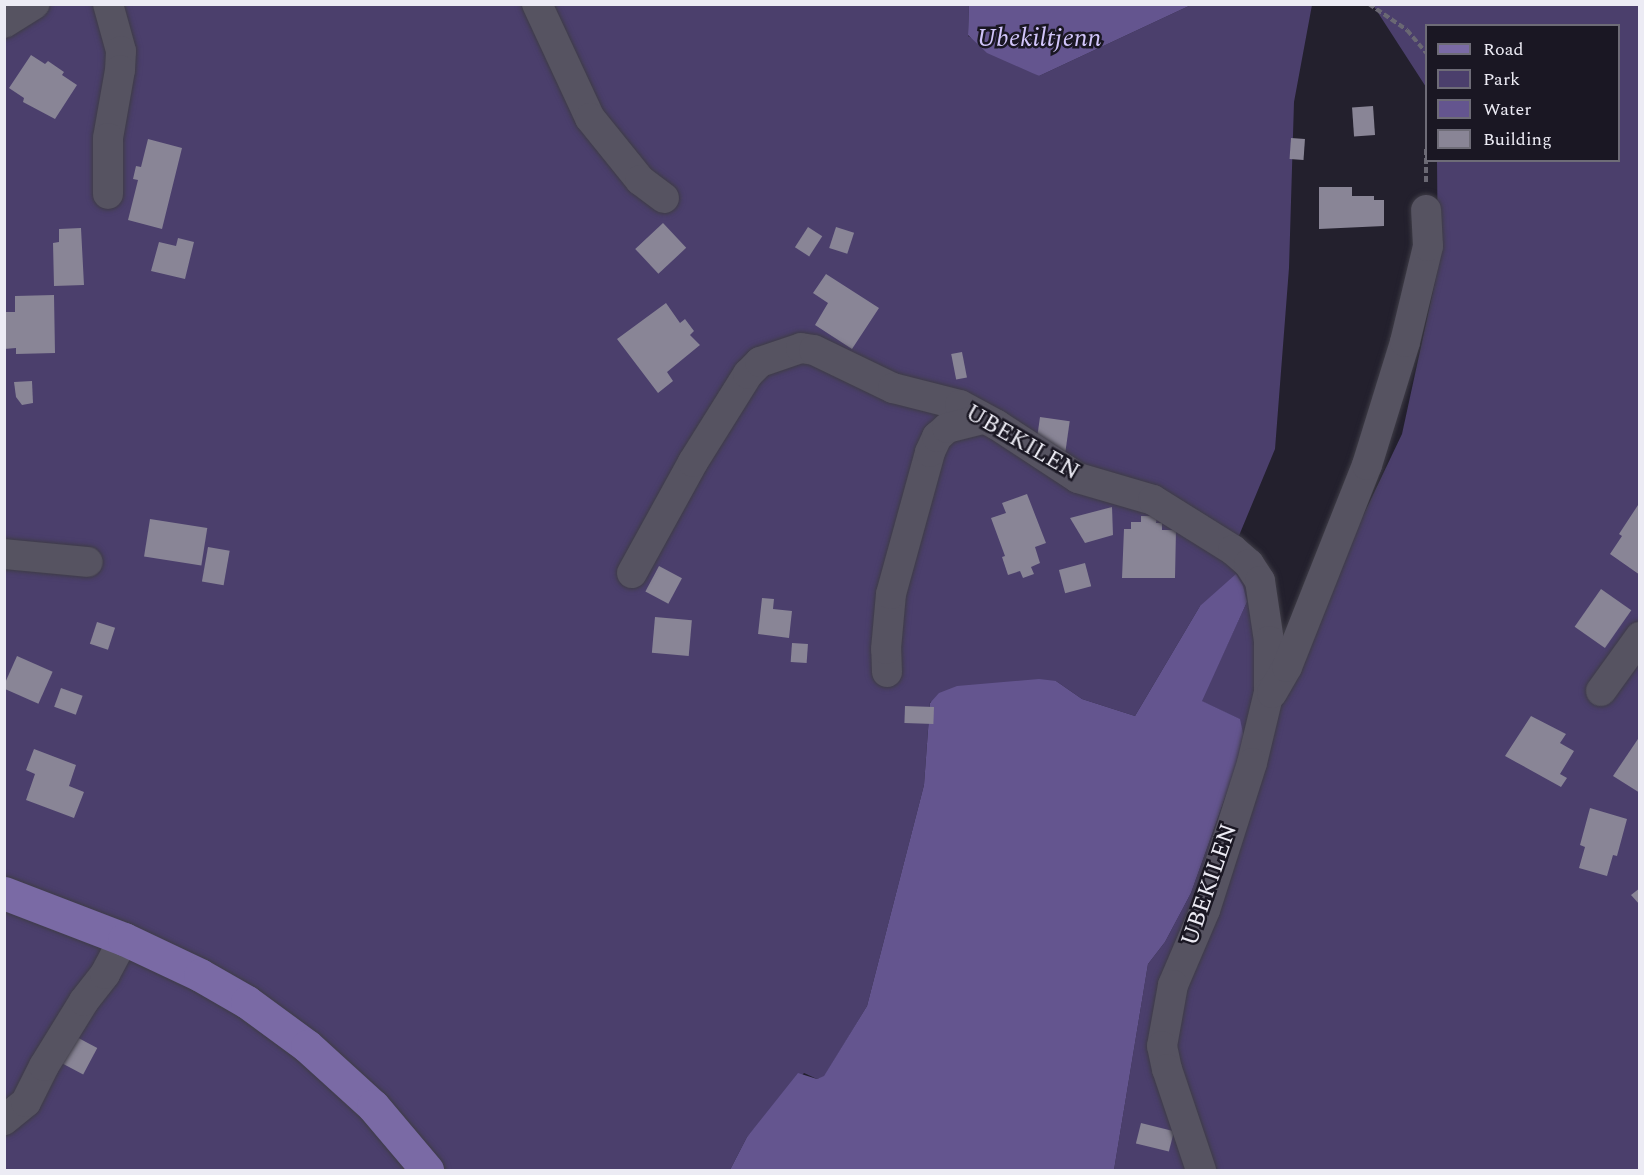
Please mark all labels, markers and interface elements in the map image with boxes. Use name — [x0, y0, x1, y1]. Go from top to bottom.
water label: Ubekiltjenn — [977, 23, 1101, 55]
legend — [1425, 24, 1620, 162]
text: Road — [1483, 36, 1524, 63]
text: Park — [1483, 66, 1520, 93]
text: Water — [1483, 96, 1531, 123]
text: Building — [1483, 126, 1552, 153]
street label: UBEKILEN — [960, 399, 1084, 487]
street label: UBEKILEN — [1176, 820, 1244, 950]

